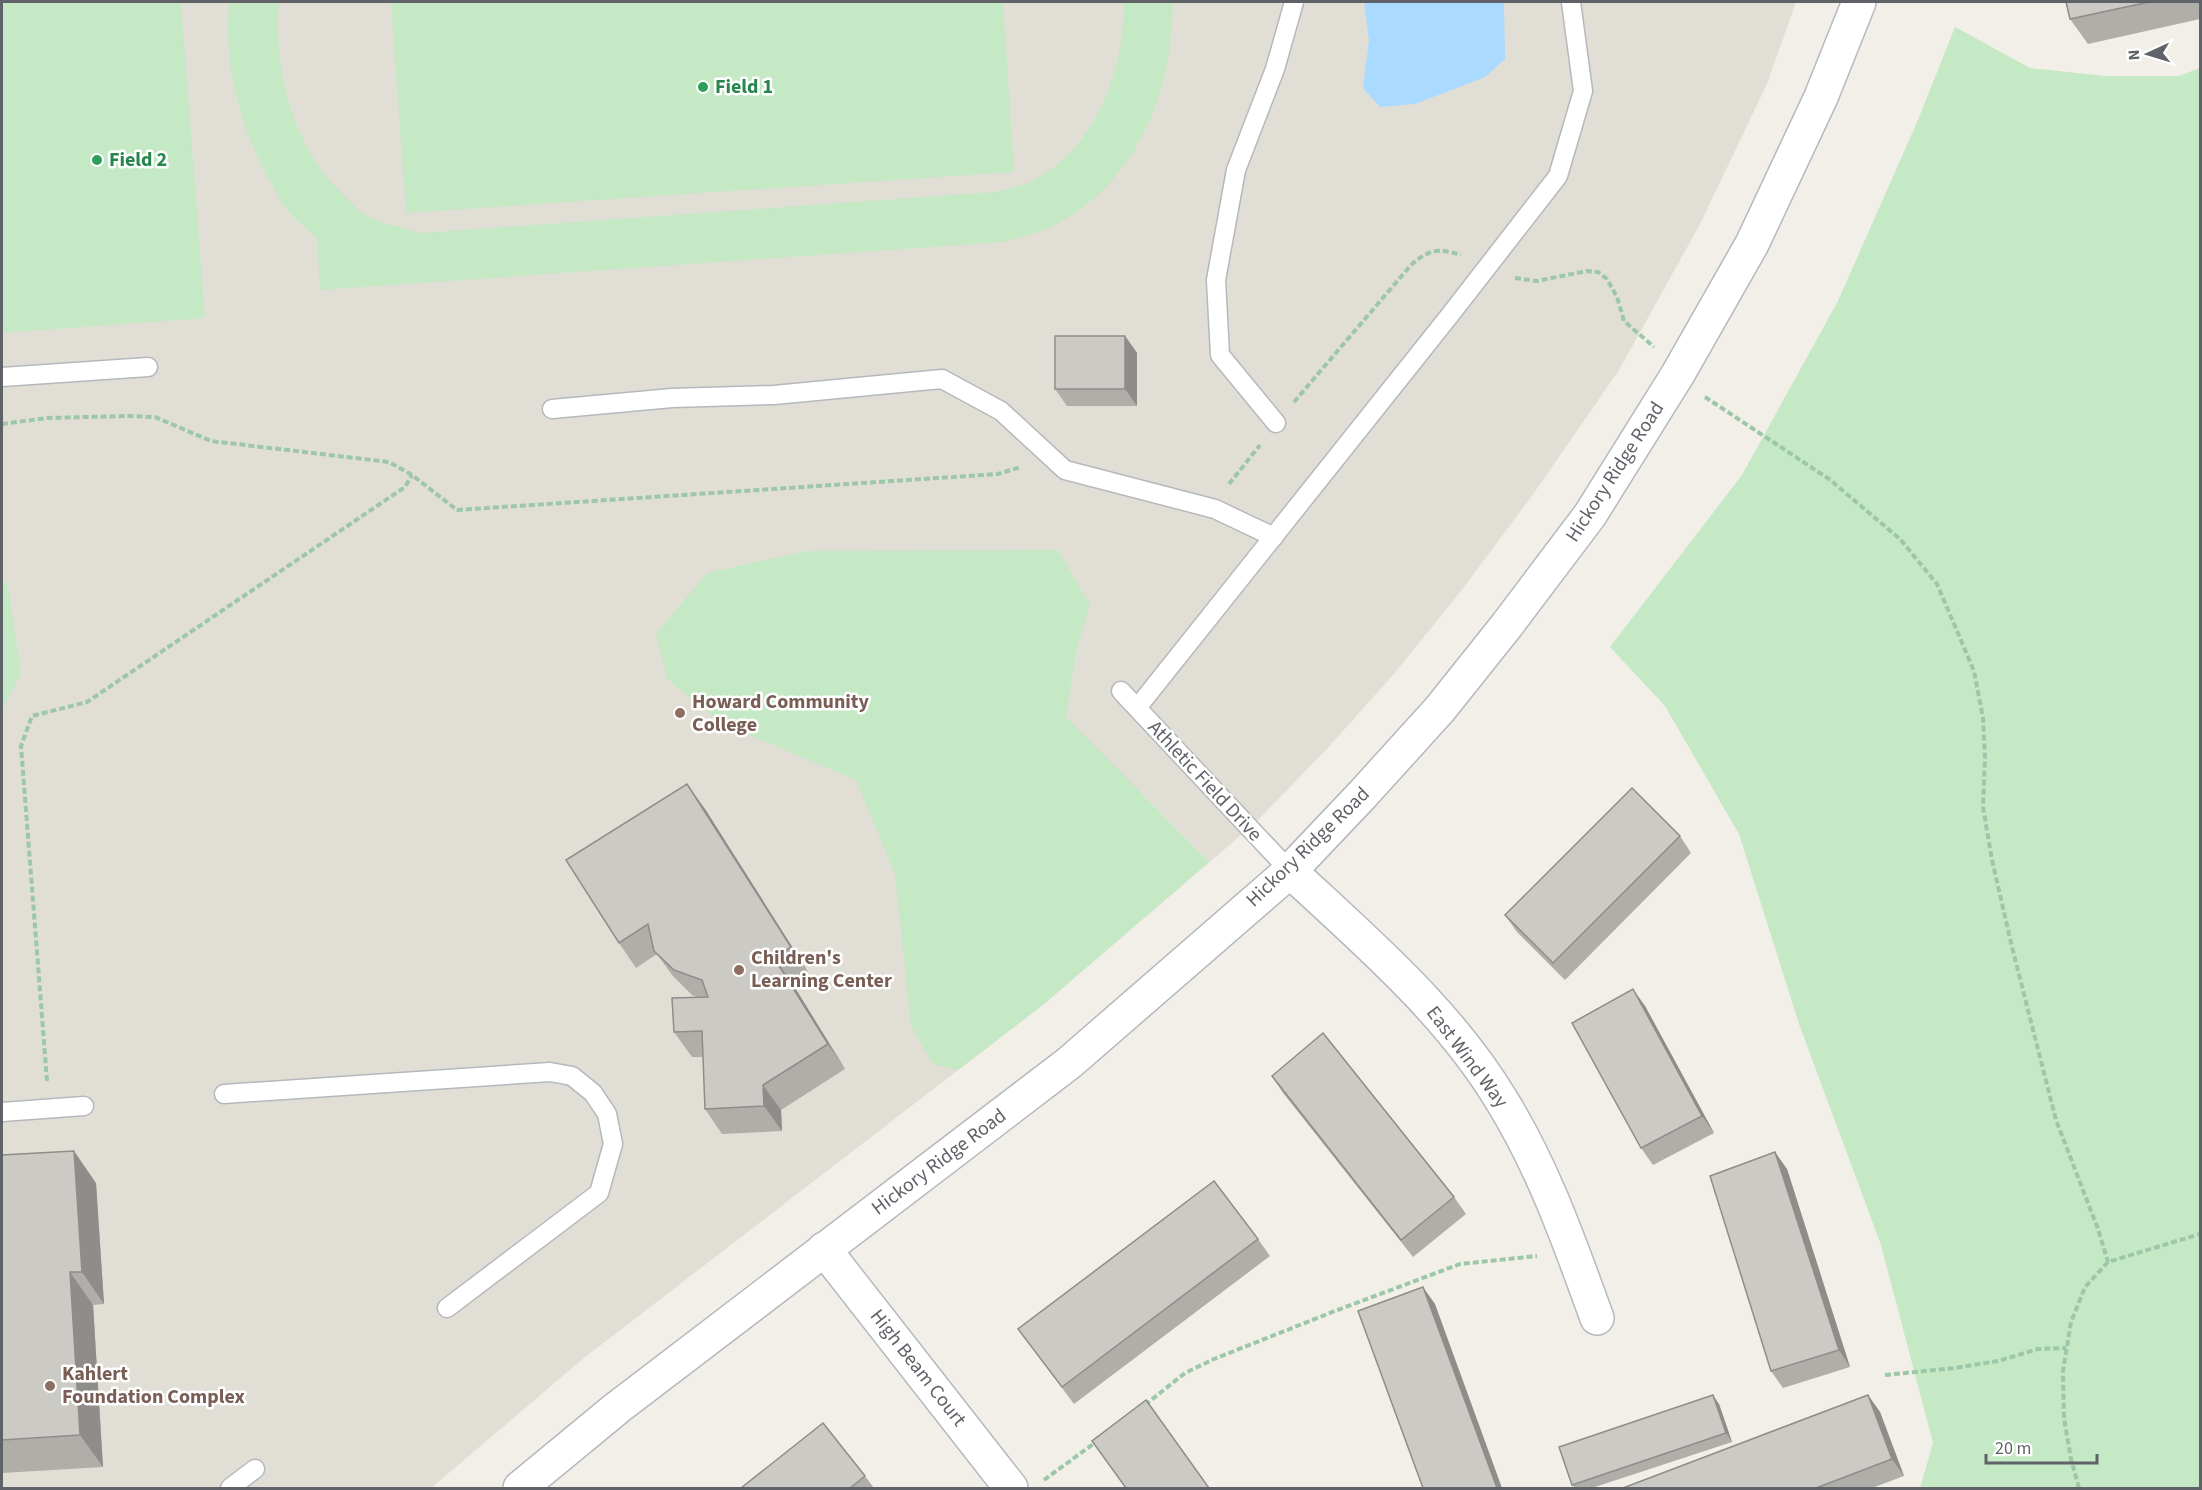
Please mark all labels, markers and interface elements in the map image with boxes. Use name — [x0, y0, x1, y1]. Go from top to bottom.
north arrow — [2118, 24, 2178, 84]
text: N — [2123, 49, 2145, 61]
place label: Field 1 — [715, 73, 773, 101]
marker: Field 1 — [696, 80, 710, 94]
place label: Field 2 — [109, 146, 167, 174]
marker: Field 2 — [90, 153, 104, 167]
street label: Hickory Ridge Road — [1559, 396, 1671, 548]
place label: Howard Community College — [692, 688, 869, 739]
marker: Howard Community College — [673, 706, 687, 720]
street label: Athletic Field Drive — [1142, 714, 1269, 848]
street label: Hickory Ridge Road — [1240, 781, 1376, 913]
place label: Children's Learning Center — [751, 944, 892, 995]
marker: Children's Learning Center — [732, 963, 746, 977]
street label: East Wind Way — [1419, 1000, 1515, 1114]
street label: Hickory Ridge Road — [866, 1102, 1012, 1222]
street label: High Beam Court — [863, 1303, 973, 1433]
place label: Kahlert Foundation Complex — [62, 1360, 245, 1411]
marker: Kahlert Foundation Complex — [43, 1379, 57, 1393]
scale bar — [1986, 1427, 2097, 1465]
text: 20 m — [1995, 1436, 2031, 1461]

